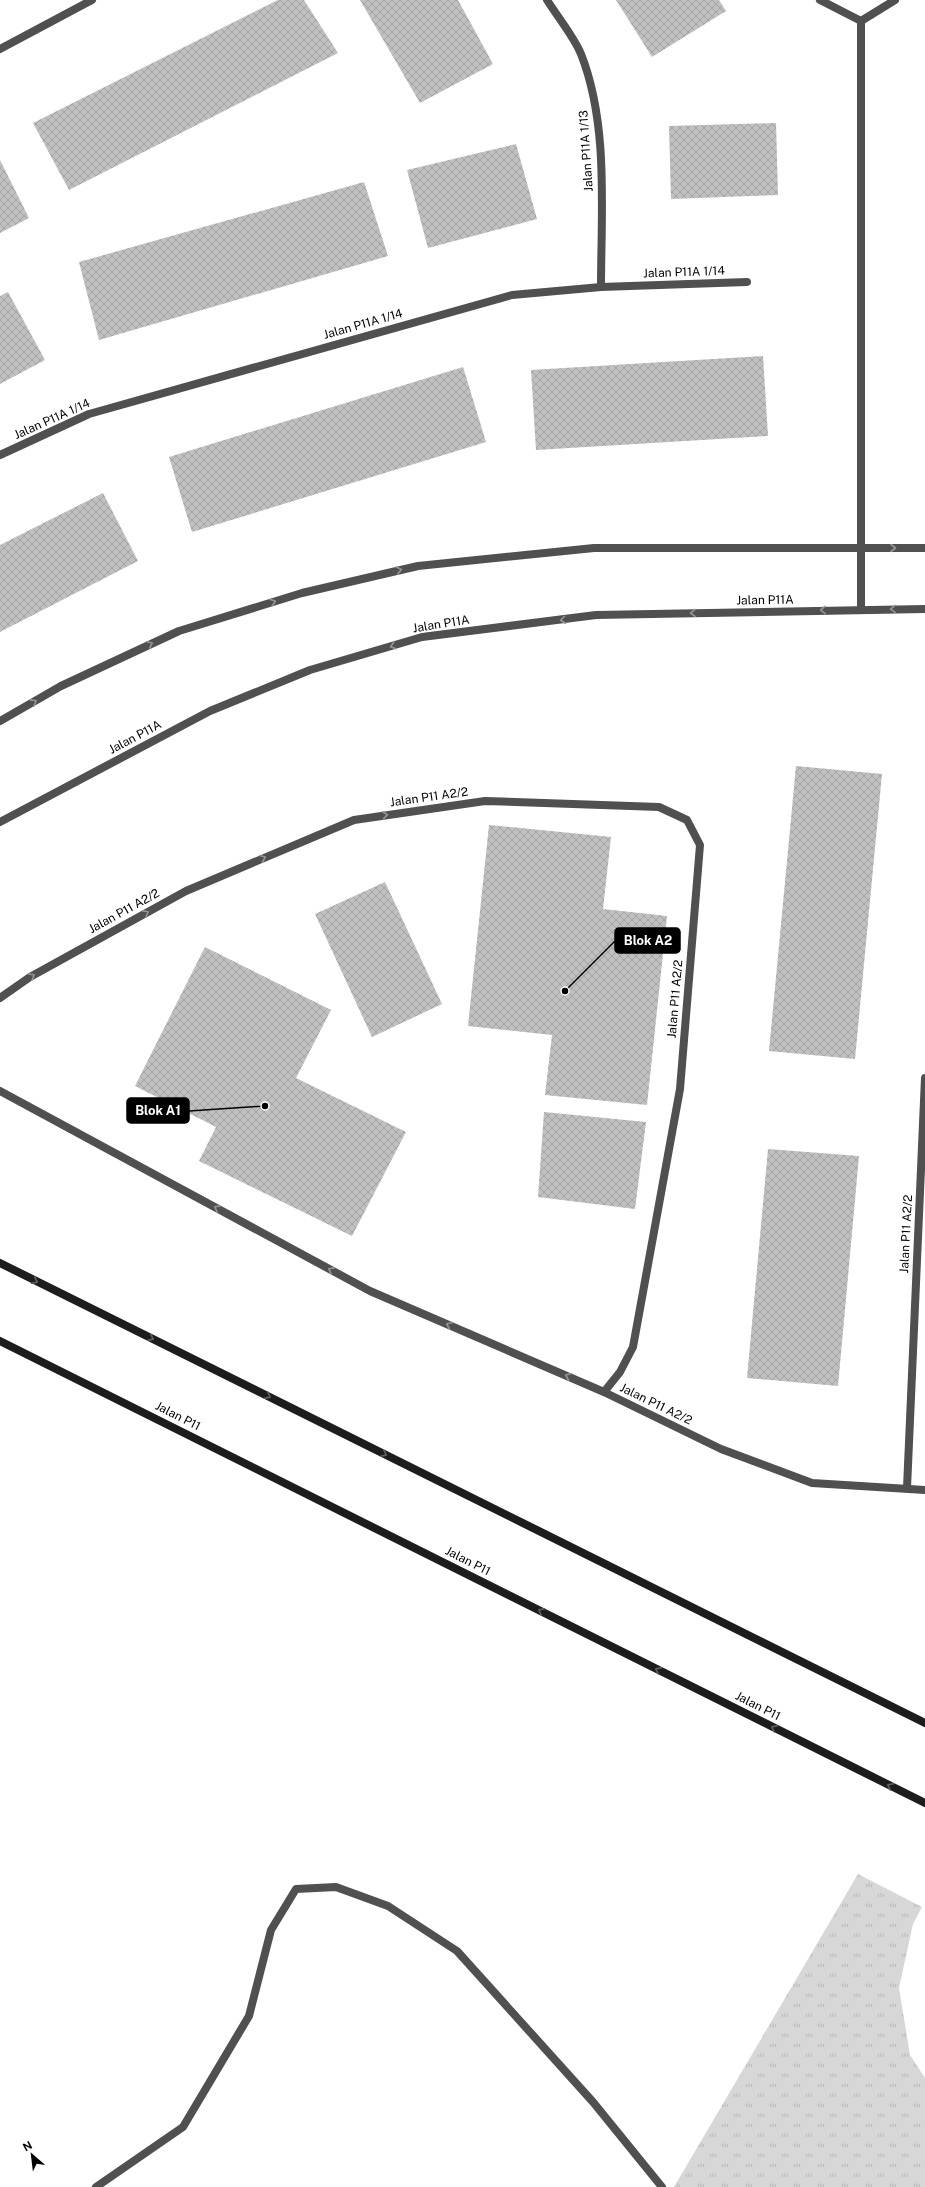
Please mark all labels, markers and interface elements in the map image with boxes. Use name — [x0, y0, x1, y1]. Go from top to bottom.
street label: Jalan P11A 1/13 — [576, 110, 596, 192]
street label: Jalan P11A 1/14 — [643, 264, 726, 280]
street label: Jalan P11A 1/14 — [322, 306, 405, 342]
street label: Jalan P11A 1/14 — [12, 396, 93, 442]
one-way arrow — [890, 544, 896, 552]
one-way arrow — [396, 567, 402, 575]
street label: Jalan P11A — [736, 592, 794, 607]
one-way arrow — [269, 598, 276, 606]
one-way arrow — [890, 605, 896, 613]
one-way arrow — [820, 606, 826, 615]
one-way arrow — [690, 609, 696, 617]
street label: Jalan P11A — [412, 613, 471, 635]
one-way arrow — [560, 615, 566, 624]
one-way arrow — [146, 641, 154, 649]
one-way arrow — [390, 641, 397, 650]
one-way arrow — [30, 699, 37, 706]
street label: Jalan P11A — [106, 717, 164, 757]
street label: Jalan P11 A2/2 — [389, 785, 469, 809]
one-way arrow — [382, 811, 388, 820]
one-way arrow — [259, 855, 267, 863]
street label: Jalan P11 A2/2 — [86, 886, 162, 936]
one-way arrow — [142, 910, 149, 918]
callout: Blok A2 — [615, 928, 680, 953]
text: Blok A2 — [624, 933, 672, 948]
street label: Jalan P11 A2/2 — [665, 959, 685, 1039]
one-way arrow — [28, 973, 35, 980]
callout: Blok A1 — [127, 1098, 189, 1123]
text: Blok A1 — [135, 1103, 181, 1118]
street label: Jalan P11 A2/2 — [897, 1194, 915, 1274]
one-way arrow — [214, 1206, 221, 1213]
one-way arrow — [328, 1267, 335, 1275]
one-way arrow — [31, 1276, 38, 1283]
one-way arrow — [446, 1322, 453, 1330]
one-way arrow — [147, 1334, 155, 1341]
one-way arrow — [565, 1373, 572, 1381]
street label: Jalan P11 A2/2 — [618, 1380, 694, 1428]
one-way arrow — [263, 1392, 271, 1399]
street label: Jalan P11 — [153, 1399, 203, 1433]
one-way arrow — [380, 1450, 387, 1457]
street label: Jalan P11 — [443, 1544, 493, 1578]
one-way arrow — [538, 1609, 546, 1616]
one-way arrow — [654, 1667, 662, 1674]
street label: Jalan P11 — [733, 1689, 783, 1723]
one-way arrow — [771, 1725, 778, 1733]
one-way arrow — [887, 1783, 894, 1791]
north arrow — [12, 2135, 52, 2175]
text: N — [21, 2139, 34, 2153]

